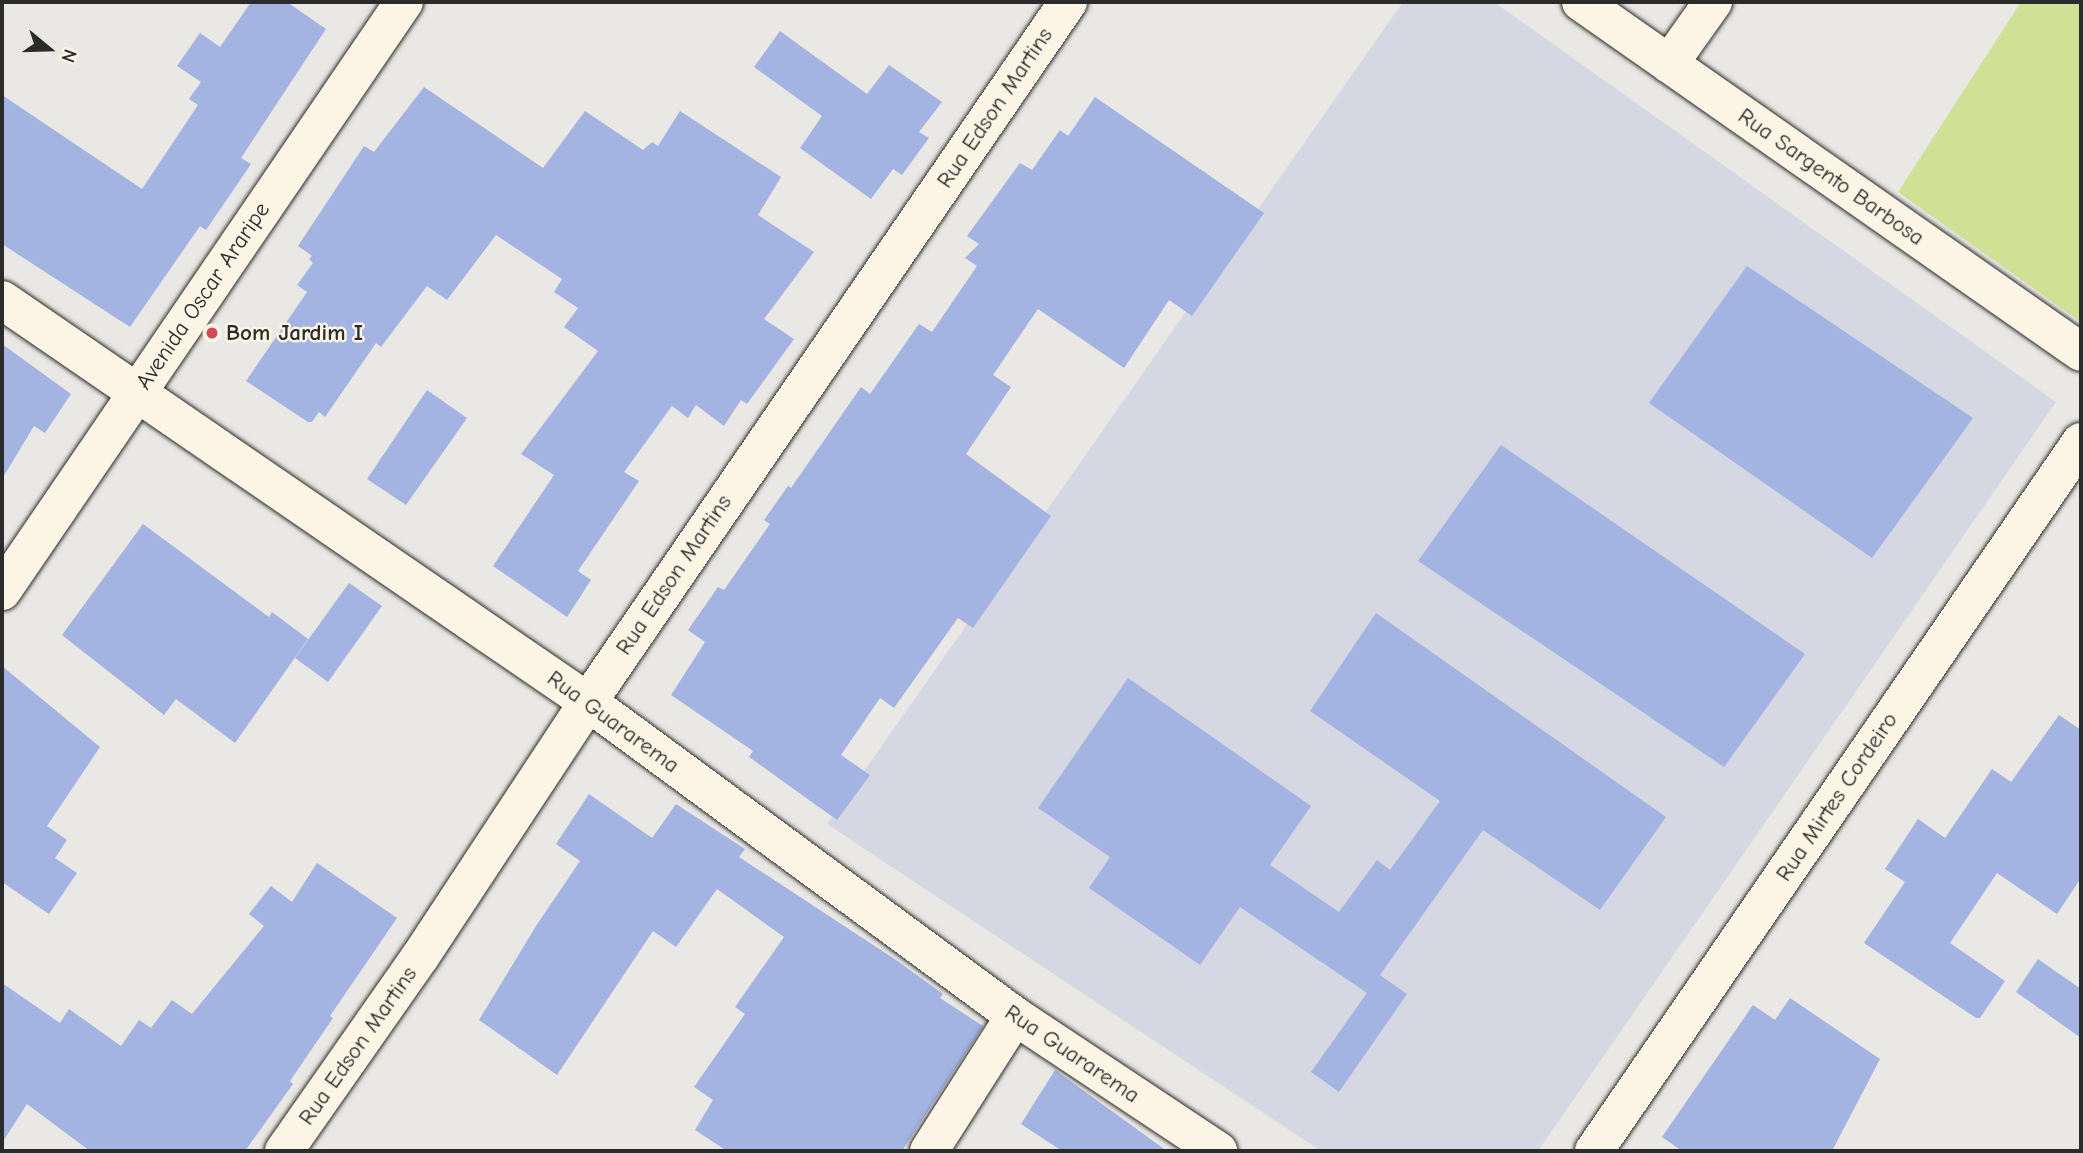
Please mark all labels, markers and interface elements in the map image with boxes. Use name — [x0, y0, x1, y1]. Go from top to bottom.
north arrow — [14, 14, 84, 84]
street label: Rua Edson Martins — [931, 23, 1059, 193]
text: N — [56, 46, 81, 65]
street label: Rua Sargento Barbosa — [1733, 102, 1929, 252]
street label: Avenida Oscar Araripe — [130, 197, 276, 395]
place label: Bom Jardim I — [226, 319, 363, 347]
marker: Bom Jardim I — [204, 325, 220, 341]
street label: Rua Edson Martins — [610, 490, 738, 660]
street label: Rua Guararema — [541, 665, 685, 779]
street label: Rua Mirtes Cordeiro — [1770, 707, 1904, 887]
street label: Rua Edson Martins — [293, 961, 423, 1131]
street label: Rua Guararema — [999, 999, 1145, 1109]

